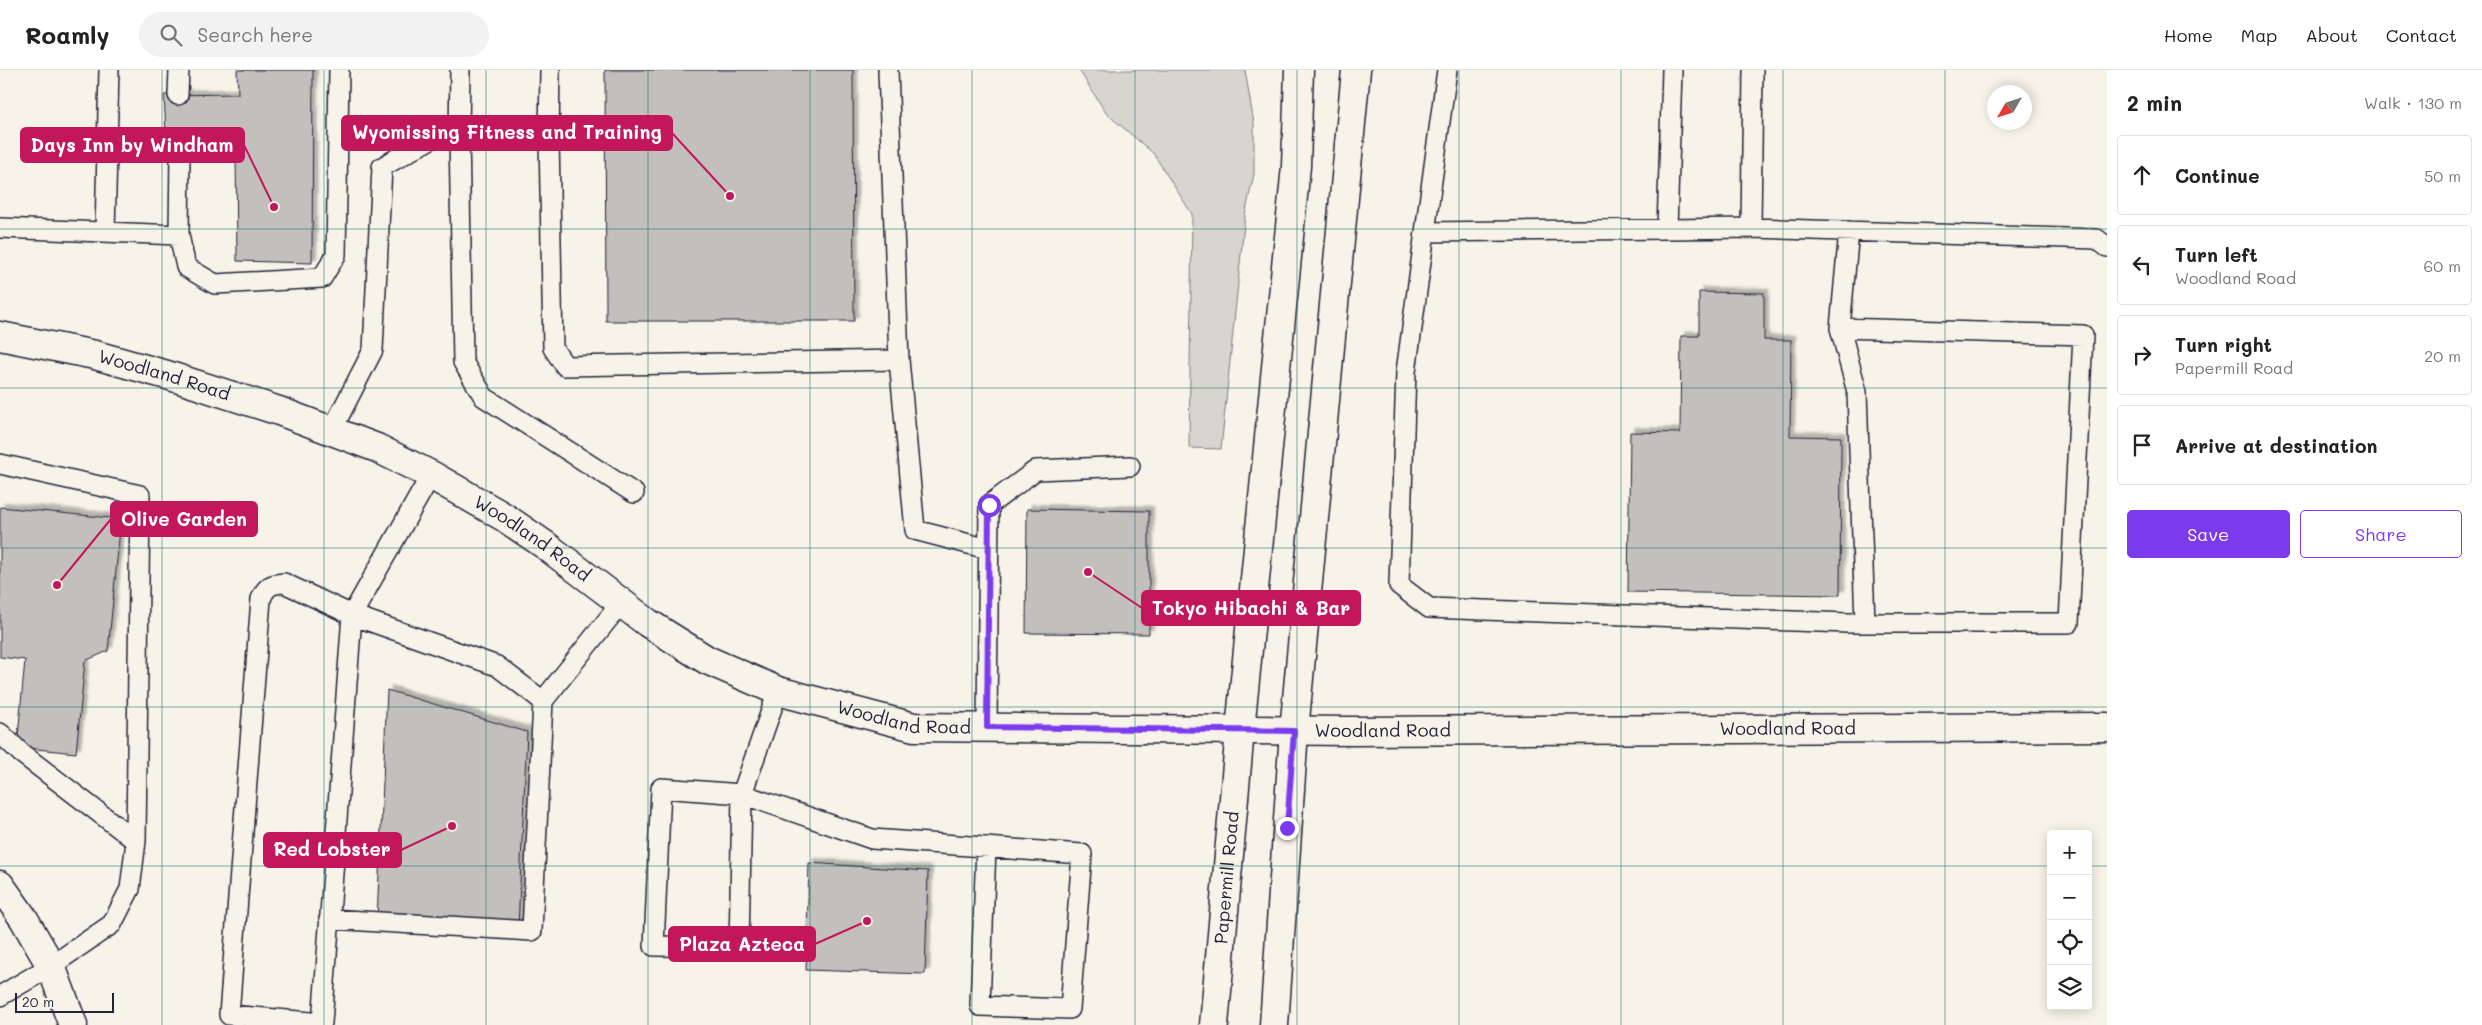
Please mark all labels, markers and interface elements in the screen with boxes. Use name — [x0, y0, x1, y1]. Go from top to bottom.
search box — [139, 12, 489, 57]
text: Roamly — [25, 19, 109, 50]
icon: search — [157, 21, 185, 49]
text: Search here — [197, 22, 313, 47]
text: Home — [2164, 23, 2213, 47]
text: Map — [2241, 23, 2277, 47]
text: About — [2305, 23, 2358, 47]
text: Contact — [2386, 23, 2457, 47]
north arrow — [1987, 85, 2032, 130]
text: 2 min — [2127, 89, 2182, 116]
text: Walk · 130 m — [2364, 92, 2462, 113]
callout: Wyomissing Fitness and Training — [342, 116, 672, 150]
text: Wyomissing Fitness and Training — [352, 119, 662, 144]
callout: Days Inn by Windham — [21, 128, 244, 162]
text: Days Inn by Windham — [31, 132, 233, 157]
icon: ahead — [2128, 161, 2156, 189]
text: Continue — [2175, 163, 2260, 188]
text: 50 m — [2424, 165, 2461, 186]
text: Turn left — [2175, 242, 2258, 267]
icon: left — [2128, 251, 2156, 279]
text: 60 m — [2424, 255, 2461, 276]
text: Woodland Road — [2175, 267, 2296, 288]
text: Turn right — [2175, 332, 2272, 357]
icon: right — [2128, 341, 2156, 369]
street label: Woodland Road — [96, 344, 233, 406]
text: 20 m — [2424, 345, 2461, 366]
text: Papermill Road — [2175, 357, 2293, 378]
icon: arrive — [2128, 431, 2156, 459]
text: Arrive at destination — [2175, 433, 2378, 458]
street label: Woodland Road — [470, 489, 596, 586]
route start — [978, 494, 1001, 517]
callout: Olive Garden — [111, 502, 257, 536]
text: Olive Garden — [121, 506, 247, 531]
button: Save — [2127, 510, 2290, 558]
button: Share — [2300, 510, 2462, 558]
callout: Tokyo Hibachi & Bar — [1142, 591, 1360, 625]
text: Tokyo Hibachi & Bar — [1152, 595, 1350, 620]
street label: Woodland Road — [834, 694, 971, 739]
street label: Woodland Road — [1719, 715, 1856, 740]
street label: Woodland Road — [1314, 717, 1451, 742]
street label: Papermill Road — [1208, 810, 1244, 945]
route end — [1276, 817, 1299, 840]
map controls — [2047, 830, 2092, 1010]
button: + — [2047, 830, 2092, 875]
callout: Red Lobster — [264, 833, 401, 867]
text: Red Lobster — [273, 836, 391, 861]
button: − — [2047, 875, 2092, 920]
button: locate — [2047, 920, 2092, 965]
callout: Plaza Azteca — [669, 927, 815, 961]
text: Plaza Azteca — [679, 931, 805, 956]
button: layers — [2047, 965, 2092, 1010]
scale bar — [15, 990, 114, 1013]
text: 20 m — [22, 992, 54, 1011]

